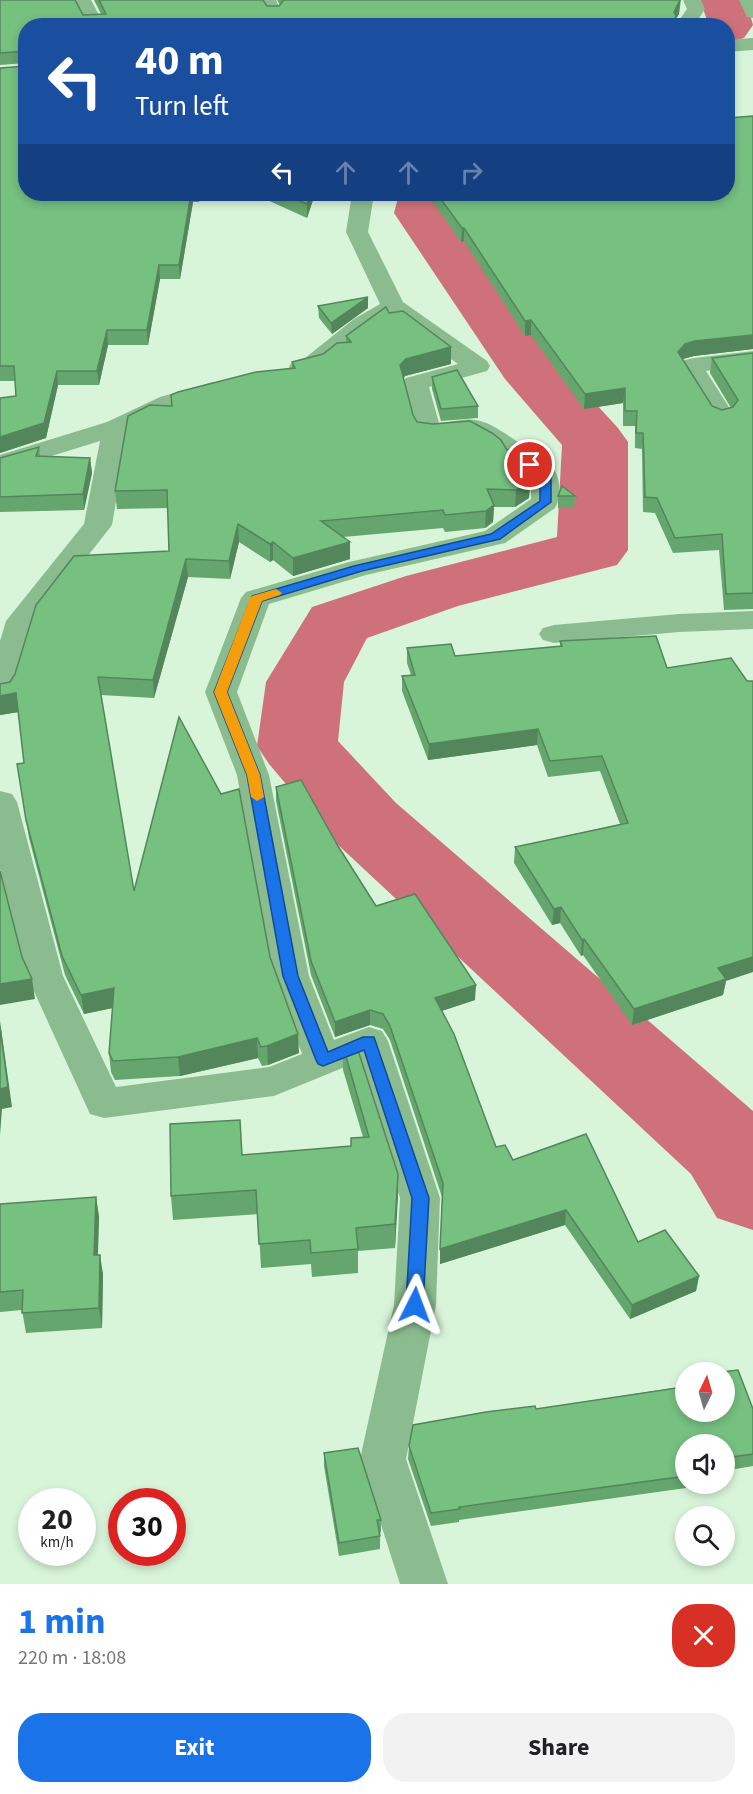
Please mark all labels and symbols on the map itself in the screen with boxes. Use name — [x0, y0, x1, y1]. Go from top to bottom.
pin — [504, 439, 555, 490]
position arrow — [383, 1273, 447, 1337]
north arrow — [675, 1362, 735, 1422]
speed limit sign: 30 — [108, 1488, 186, 1566]

